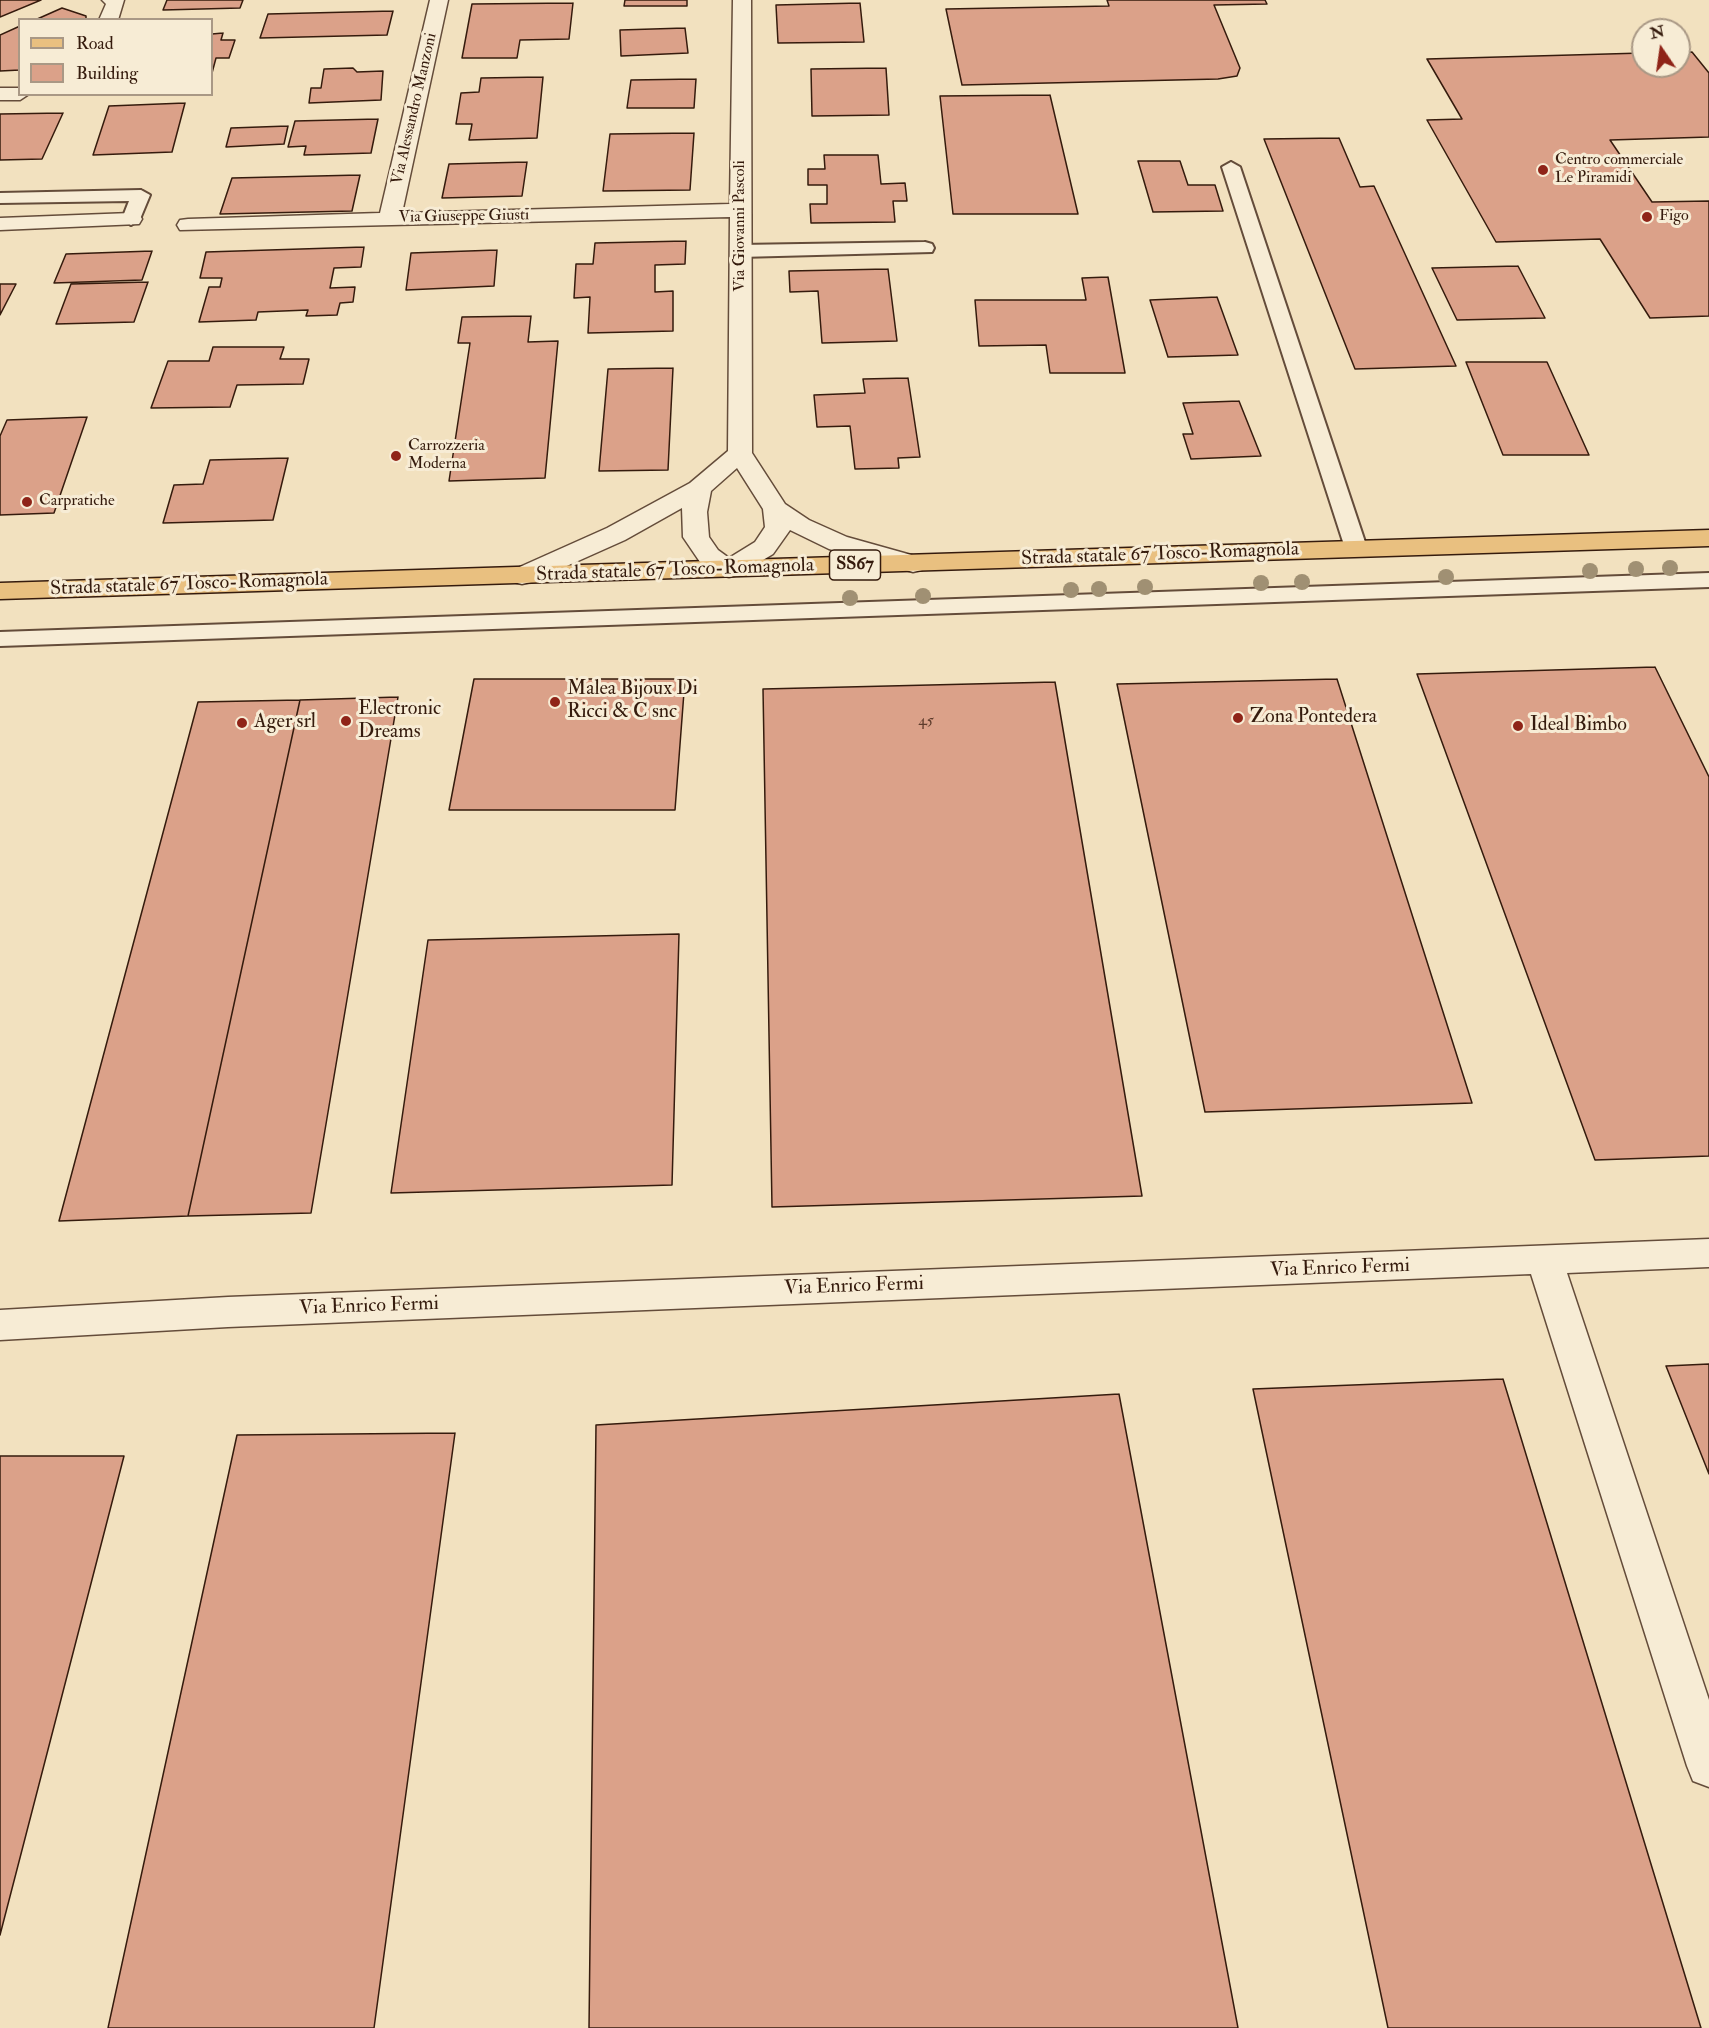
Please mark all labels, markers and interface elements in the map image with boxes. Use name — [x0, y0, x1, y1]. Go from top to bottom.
legend — [18, 18, 213, 96]
north arrow — [1631, 18, 1691, 78]
text: N — [1648, 21, 1667, 44]
street label: Via Alessandro Manzoni — [388, 31, 442, 187]
text: Road — [76, 32, 114, 55]
text: Building — [76, 62, 138, 85]
place label: Centro commerciale Le Piramidi — [1555, 151, 1683, 189]
street label: Via Giovanni Pascoli — [731, 160, 751, 292]
marker: Centro commerciale Le Piramidi — [1536, 163, 1550, 177]
street label: Via Giuseppe Giusti — [399, 206, 529, 228]
place label: Figo — [1659, 207, 1689, 227]
marker: Figo — [1640, 210, 1654, 224]
place label: Carrozzeria Moderna — [408, 437, 485, 475]
marker: Carrozzeria Moderna — [389, 449, 403, 463]
place label: Carpratiche — [39, 492, 115, 512]
marker: Carpratiche — [20, 495, 34, 509]
street label: Strada statale 67 Tosco-Romagnola — [1021, 538, 1299, 572]
road number: SS67 — [830, 550, 880, 580]
street label: Strada statale 67 Tosco-Romagnola — [536, 554, 814, 588]
street label: Strada statale 67 Tosco-Romagnola — [50, 568, 328, 602]
place label: Malea Bijoux Di Ricci & C snc — [567, 678, 698, 725]
marker: Malea Bijoux Di Ricci & C snc — [548, 695, 562, 709]
place label: Electronic Dreams — [358, 698, 441, 745]
place label: Zona Pontedera — [1250, 706, 1377, 730]
place label: Ager srl — [254, 711, 316, 735]
marker: Zona Pontedera — [1231, 711, 1245, 725]
house number: 45 — [918, 712, 934, 732]
marker: Electronic Dreams — [339, 714, 353, 728]
place label: Ideal Bimbo — [1530, 714, 1627, 738]
marker: Ager srl — [235, 716, 249, 730]
marker: Ideal Bimbo — [1511, 719, 1525, 733]
street label: Via Enrico Fermi — [1270, 1255, 1410, 1283]
street label: Via Enrico Fermi — [784, 1273, 924, 1301]
street label: Via Enrico Fermi — [299, 1293, 439, 1321]

